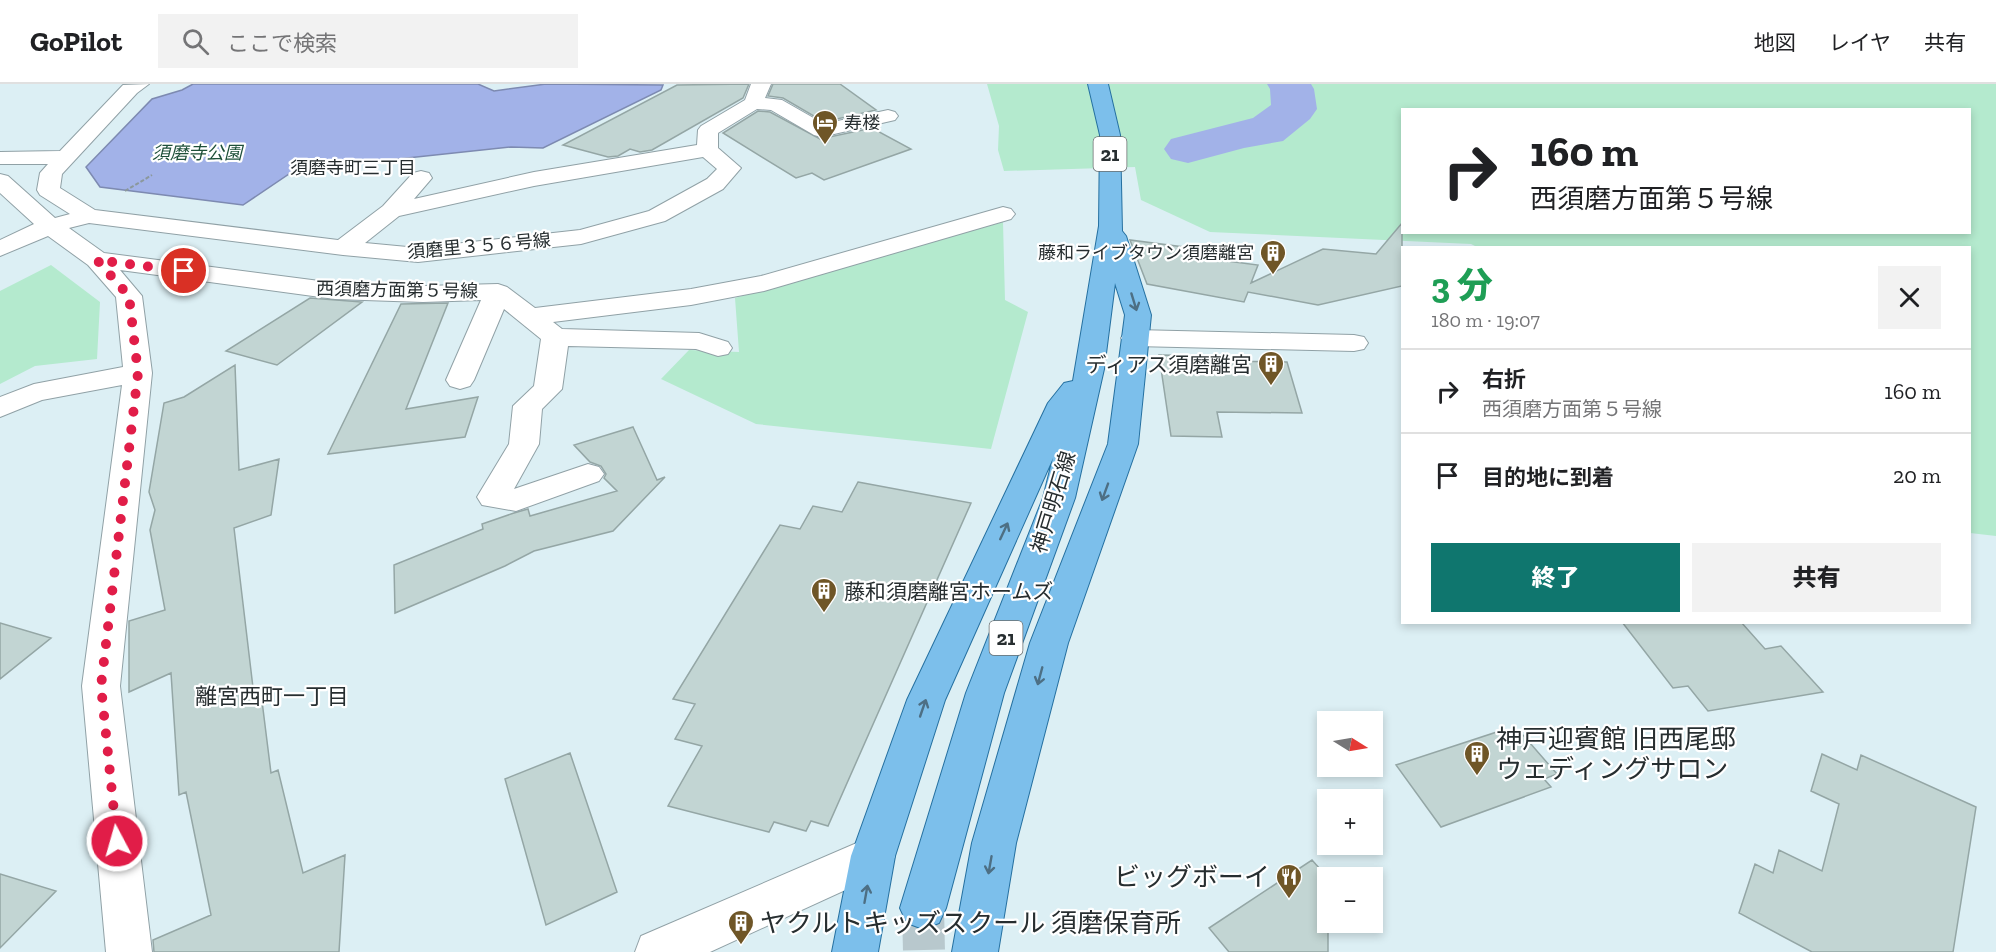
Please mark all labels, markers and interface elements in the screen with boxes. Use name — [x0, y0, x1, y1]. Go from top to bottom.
search box — [158, 14, 578, 68]
text: GoPilot — [30, 25, 122, 58]
icon: search — [179, 25, 212, 58]
text: ここで検索 — [227, 30, 337, 57]
text: 地図 — [1754, 30, 1796, 55]
text: レイヤ — [1829, 30, 1891, 55]
text: 共有 — [1924, 30, 1966, 55]
hotel icon: 寿楼 — [810, 108, 840, 146]
place label: 寿楼 — [844, 112, 880, 134]
text: 160 m — [1530, 126, 1638, 177]
icon: right — [1431, 132, 1509, 210]
road number: 21 — [1094, 137, 1126, 171]
park label: 須磨寺公園 — [152, 142, 245, 164]
district label: 須磨寺町三丁目 — [290, 157, 416, 179]
text: 西須磨方面第５号線 — [1530, 183, 1773, 215]
street label: 須磨里３５６号線 — [406, 229, 552, 263]
building icon: 藤和ライブタウン須磨離宮 — [1258, 238, 1288, 276]
place label: 藤和ライブタウン須磨離宮 — [1038, 242, 1254, 264]
pin — [158, 245, 209, 296]
icon: arrive — [167, 254, 200, 287]
text: 3 分 — [1431, 264, 1493, 307]
button: close — [1878, 266, 1941, 329]
street label: 西須磨方面第５号線 — [316, 278, 478, 302]
one-way arrow — [1129, 292, 1140, 311]
text: 180 m · 19:07 — [1431, 308, 1540, 332]
building icon: ディアス須磨離宮 — [1256, 349, 1286, 387]
place label: ディアス須磨離宮 — [1085, 352, 1252, 377]
text: 右折 — [1482, 366, 1526, 393]
icon: right — [1431, 375, 1464, 408]
text: 160 m — [1884, 378, 1941, 405]
text: 西須磨方面第５号線 — [1482, 397, 1662, 421]
street label: 神戸明石線 — [1026, 448, 1080, 556]
icon: arrive — [1431, 459, 1464, 492]
text: 20 m — [1893, 462, 1941, 489]
text: 目的地に到着 — [1482, 464, 1614, 491]
one-way arrow — [1099, 483, 1110, 501]
one-way arrow — [1000, 522, 1011, 540]
button: 終了 — [1431, 543, 1680, 612]
button: 共有 — [1692, 543, 1941, 612]
building icon: 藤和須磨離宮ホームズ — [809, 576, 839, 614]
place label: 藤和須磨離宮ホームズ — [844, 579, 1053, 604]
road number: 21 — [990, 621, 1022, 655]
one-way arrow — [1034, 666, 1045, 685]
district label: 離宮西町一丁目 — [195, 683, 349, 710]
one-way arrow — [919, 699, 930, 718]
north arrow — [1317, 711, 1383, 777]
map controls — [1317, 711, 1383, 933]
place label: 神戸迎賓館 旧西尾邸 ウェディングサロン — [1496, 723, 1736, 785]
building icon: 神戸迎賓館 旧西尾邸 ウェディングサロン — [1462, 739, 1492, 777]
button: + — [1317, 789, 1383, 855]
position arrow — [85, 809, 149, 873]
one-way arrow — [985, 854, 996, 874]
place label: ビッグボーイ — [1114, 861, 1270, 893]
restaurant icon: ビッグボーイ — [1274, 862, 1304, 900]
button: − — [1317, 867, 1383, 933]
one-way arrow — [861, 885, 872, 905]
place label: ヤクルトキッズスクール 須磨保育所 — [760, 907, 1181, 939]
building icon: ヤクルトキッズスクール 須磨保育所 — [726, 908, 756, 946]

